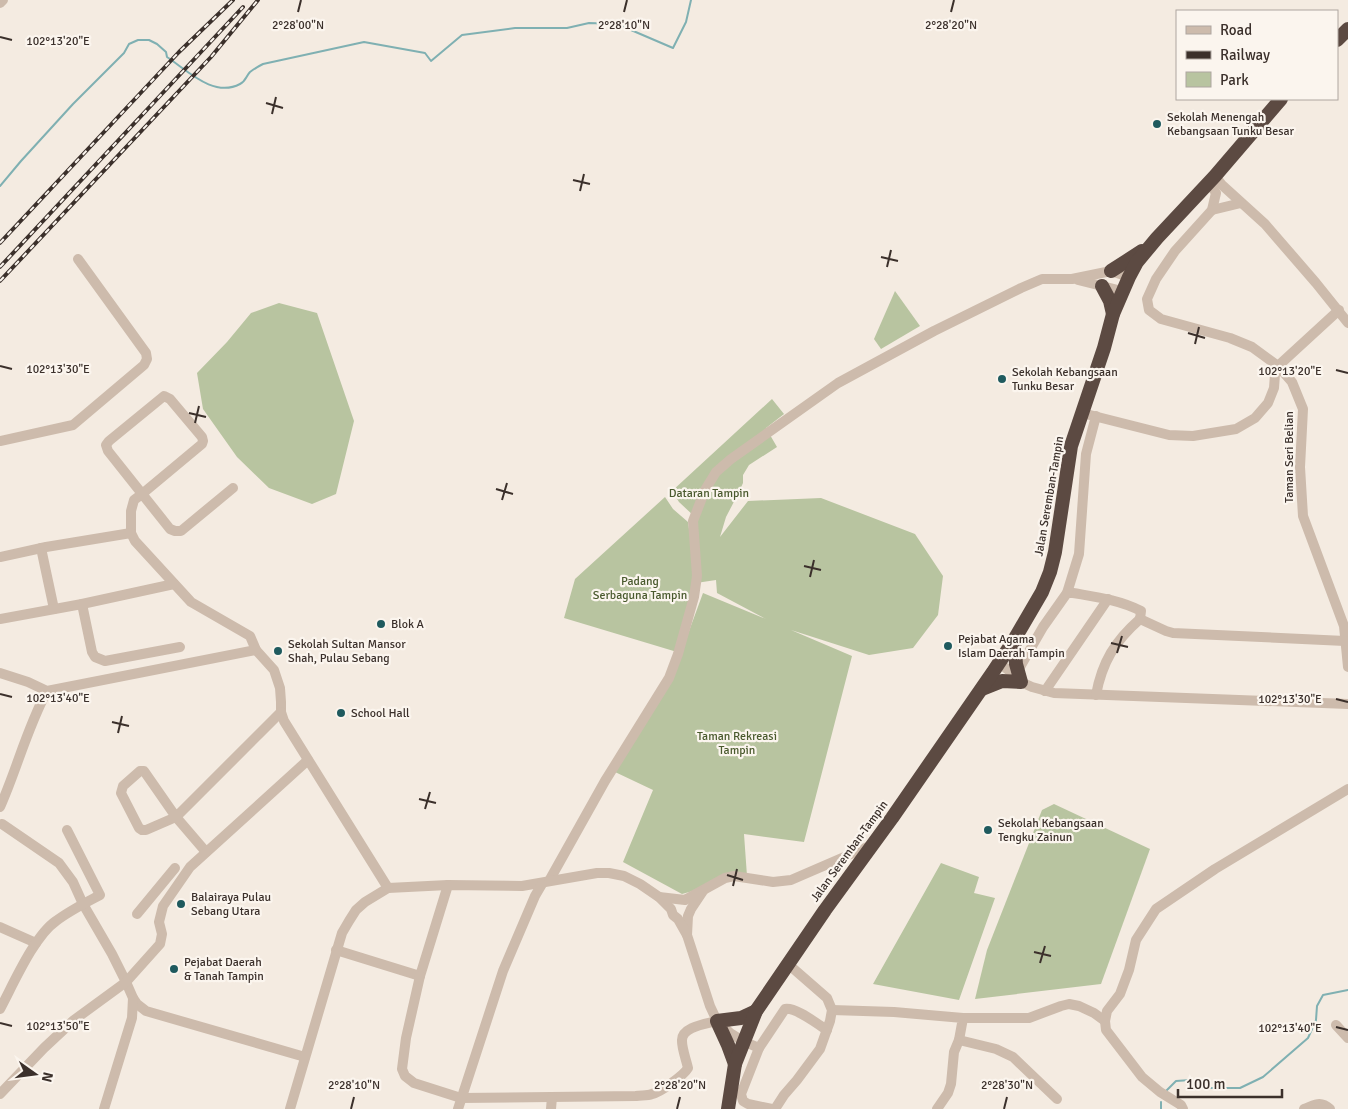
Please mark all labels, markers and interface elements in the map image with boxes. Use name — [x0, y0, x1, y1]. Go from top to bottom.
legend — [1176, 10, 1338, 100]
text: 2°28'00"N — [272, 18, 324, 33]
text: 2°28'10"N — [598, 18, 650, 33]
text: 2°28'20"N — [925, 18, 977, 33]
text: Road — [1220, 21, 1252, 39]
text: 102°13'20"E — [26, 34, 90, 49]
text: Railway — [1220, 46, 1270, 64]
text: Park — [1220, 71, 1249, 89]
place label: Sekolah Menengah Kebangsaan Tunku Besar — [1167, 110, 1294, 139]
marker: Sekolah Menengah Kebangsaan Tunku Besar — [1151, 118, 1163, 130]
text: 102°13'30"E — [26, 362, 90, 377]
text: 102°13'20"E — [1258, 364, 1322, 379]
place label: Sekolah Kebangsaan Tunku Besar — [1012, 365, 1118, 394]
marker: Sekolah Kebangsaan Tunku Besar — [996, 373, 1008, 385]
street label: Taman Seri Belian — [1282, 411, 1297, 503]
street label: Jalan Seremban-Tampin — [1032, 435, 1067, 557]
park label: Dataran Tampin — [669, 486, 749, 501]
park label: Padang Serbaguna Tampin — [593, 574, 687, 603]
place label: Blok A — [391, 617, 425, 632]
marker: Blok A — [375, 618, 387, 630]
place label: Pejabat Agama Islam Daerah Tampin — [958, 632, 1065, 661]
place label: Sekolah Sultan Mansor Shah, Pulau Sebang — [288, 637, 406, 666]
marker: Pejabat Agama Islam Daerah Tampin — [942, 640, 954, 652]
marker: Sekolah Sultan Mansor Shah, Pulau Sebang — [272, 645, 284, 657]
text: 102°13'40"E — [26, 691, 90, 706]
text: 102°13'30"E — [1258, 692, 1322, 707]
place label: School Hall — [351, 706, 410, 721]
marker: School Hall — [335, 707, 347, 719]
park label: Taman Rekreasi Tampin — [697, 729, 777, 758]
street label: Jalan Seremban-Tampin — [808, 798, 891, 905]
place label: Sekolah Kebangsaan Tengku Zainun — [998, 816, 1104, 845]
marker: Sekolah Kebangsaan Tengku Zainun — [982, 824, 994, 836]
place label: Balairaya Pulau Sebang Utara — [191, 890, 271, 919]
marker: Balairaya Pulau Sebang Utara — [175, 898, 187, 910]
place label: Pejabat Daerah & Tanah Tampin — [184, 955, 264, 984]
marker: Pejabat Daerah & Tanah Tampin — [168, 963, 180, 975]
text: 102°13'50"E — [26, 1019, 90, 1034]
text: 102°13'40"E — [1258, 1021, 1322, 1036]
north arrow — [10, 1049, 60, 1099]
scale bar — [1178, 1066, 1282, 1098]
text: N — [38, 1070, 57, 1084]
text: 100 m — [1186, 1075, 1226, 1093]
text: 2°28'10"N — [328, 1078, 380, 1093]
text: 2°28'20"N — [654, 1078, 706, 1093]
text: 2°28'30"N — [981, 1078, 1033, 1093]

